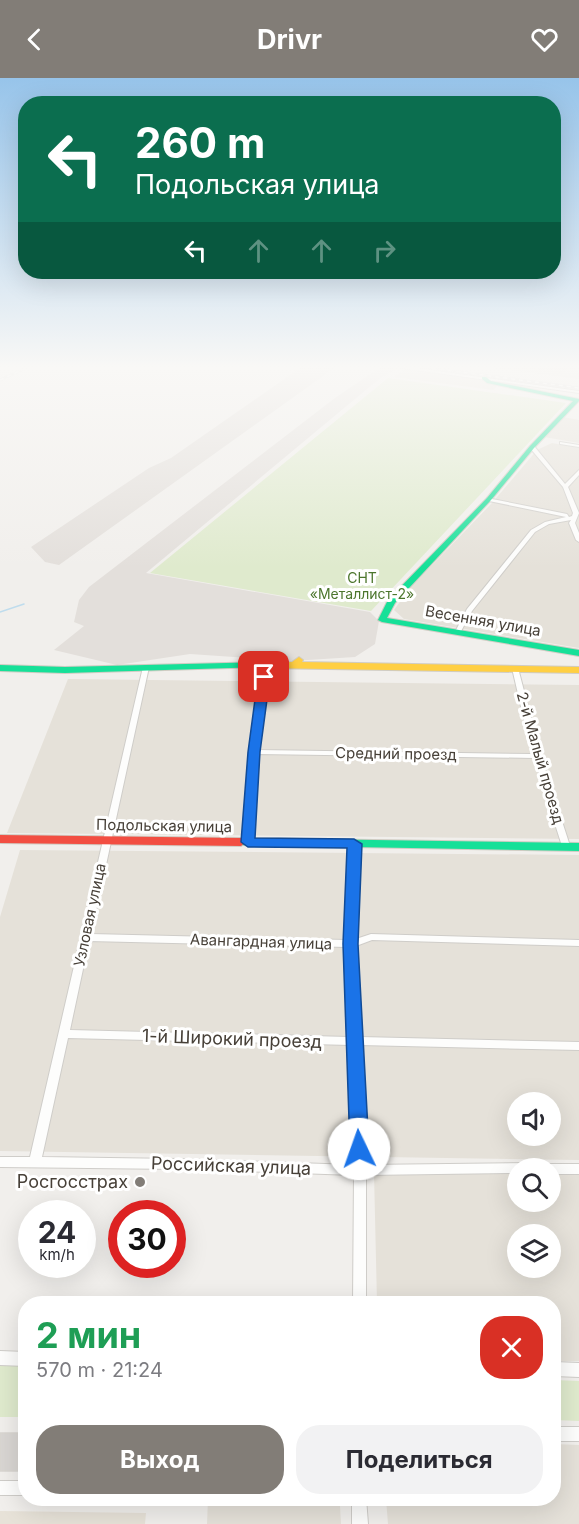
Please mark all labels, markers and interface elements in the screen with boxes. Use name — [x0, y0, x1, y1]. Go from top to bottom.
icon: back — [18, 23, 51, 56]
text: Drivr — [257, 23, 322, 56]
icon: heart — [528, 23, 561, 56]
text: 260 m — [135, 117, 265, 168]
icon: left — [36, 120, 114, 198]
text: Подольская улица — [135, 168, 380, 201]
icon: left — [179, 234, 212, 267]
icon: ahead — [242, 234, 275, 267]
icon: ahead — [305, 234, 338, 267]
icon: right — [368, 234, 401, 267]
park label: СНТ «Металлист-2» — [310, 569, 414, 602]
street label: Весенняя улица — [424, 601, 542, 640]
pin — [238, 651, 289, 702]
icon: arrive — [247, 660, 280, 693]
street label: 2-й Малый проезд — [513, 690, 568, 826]
street label: Средний проезд — [335, 743, 457, 764]
street label: Подольская улица — [96, 815, 232, 836]
street label: Узловая улица — [69, 861, 110, 968]
street label: Авангардная улица — [190, 930, 332, 953]
street label: 1-й Широкий проезд — [142, 1025, 322, 1052]
map controls — [507, 1092, 561, 1278]
button: sound — [507, 1092, 561, 1146]
position arrow — [327, 1117, 391, 1181]
street label: Российская улица — [151, 1152, 312, 1179]
button: search — [507, 1158, 561, 1212]
place label: Росгосстрах — [17, 1171, 128, 1192]
marker: Росгосстрах — [133, 1175, 147, 1189]
speed limit sign: 30 — [108, 1200, 186, 1278]
text: 24 — [38, 1214, 76, 1250]
button: layers — [507, 1224, 561, 1278]
text: km/h — [39, 1245, 75, 1264]
text: 2 мин — [36, 1313, 141, 1357]
button: close — [480, 1316, 543, 1379]
text: 570 m · 21:24 — [36, 1358, 163, 1382]
button: Выход — [36, 1425, 284, 1494]
button: Поделиться — [296, 1425, 543, 1494]

